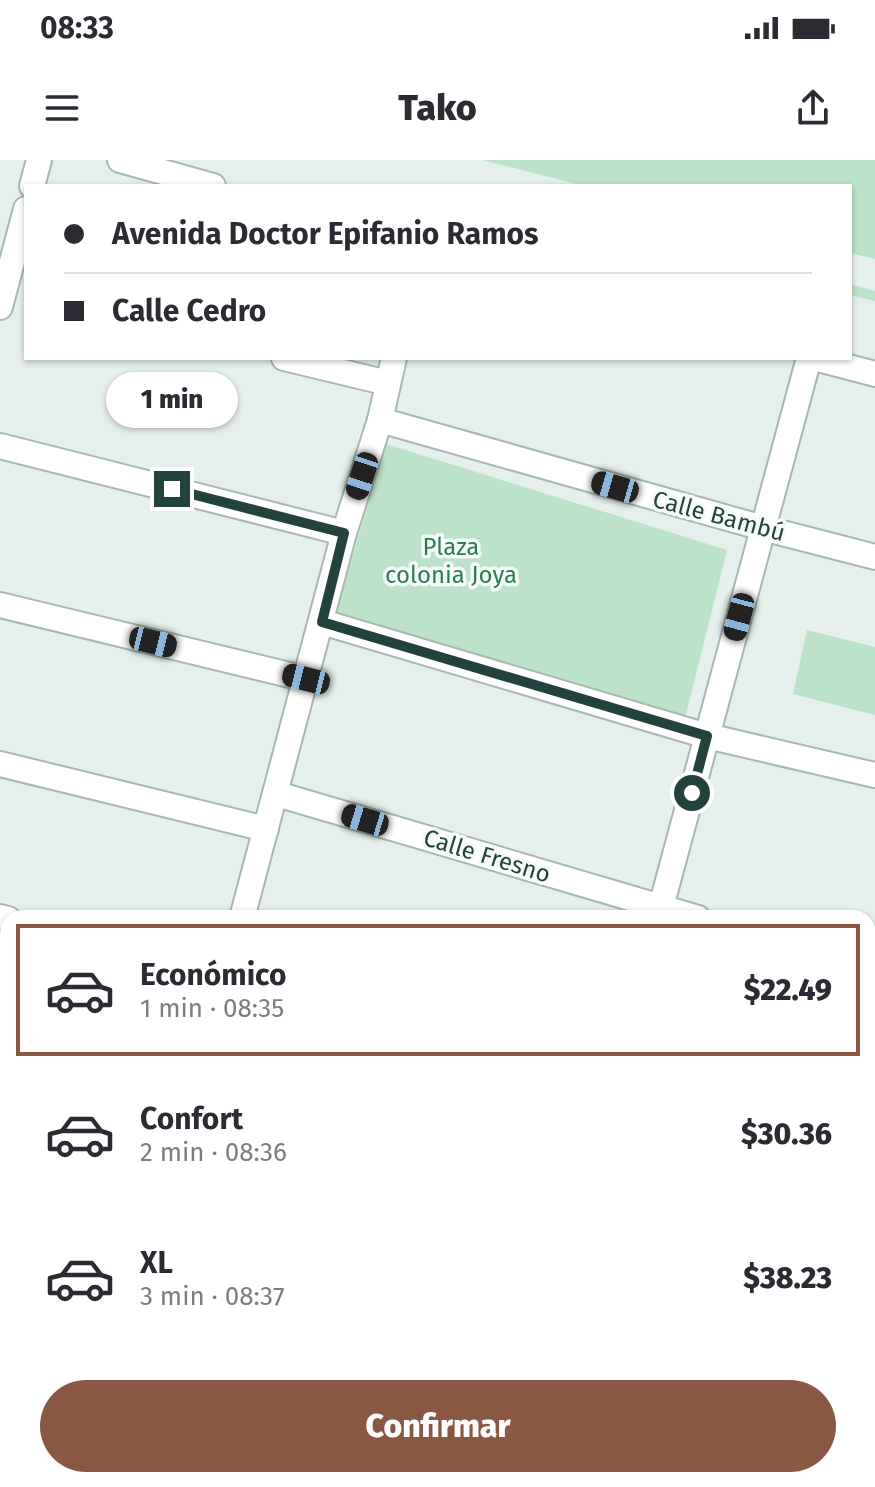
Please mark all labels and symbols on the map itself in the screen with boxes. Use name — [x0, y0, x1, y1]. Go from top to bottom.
callout: 1 min — [106, 373, 238, 429]
car — [343, 449, 381, 503]
car — [589, 469, 641, 505]
route end — [154, 471, 190, 507]
street label: Calle Bambú — [650, 485, 788, 547]
park label: Plaza colonia Joya — [385, 533, 517, 589]
car — [721, 591, 757, 643]
car — [127, 625, 179, 659]
car — [280, 662, 332, 696]
route start — [674, 775, 710, 811]
car — [339, 802, 391, 838]
street label: Calle Fresno — [420, 823, 554, 889]

